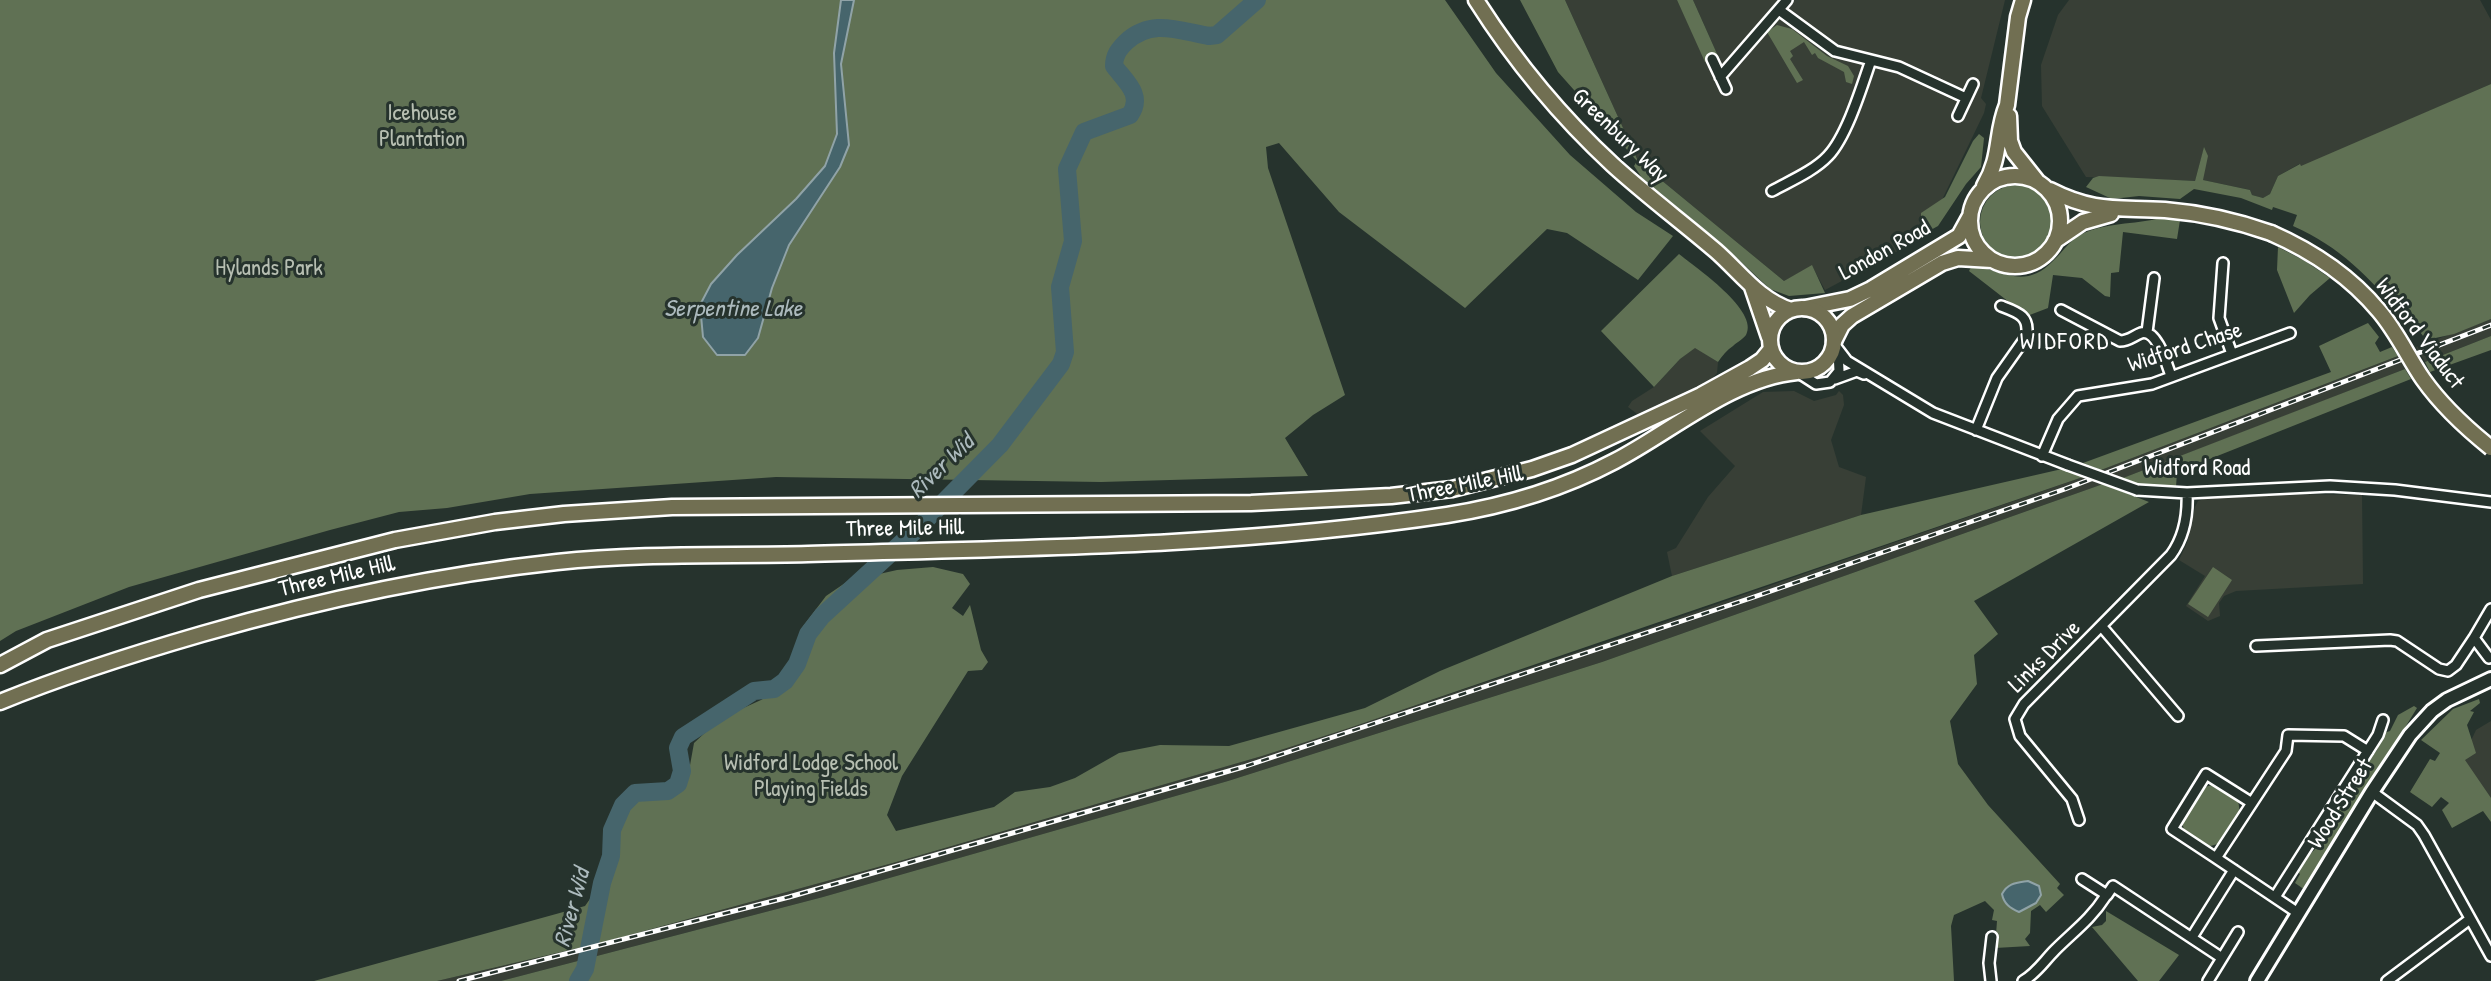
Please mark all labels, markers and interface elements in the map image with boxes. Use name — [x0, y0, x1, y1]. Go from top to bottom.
street label: Greenbury Way — [1566, 83, 1674, 189]
park label: Icehouse Plantation — [379, 100, 465, 154]
street label: London Road — [1835, 215, 1935, 287]
park label: Hylands Park — [215, 255, 323, 283]
street label: Widford Viaduct — [2369, 273, 2469, 395]
water label: Serpentine Lake — [664, 296, 802, 324]
street label: Widford Chase — [2125, 317, 2245, 379]
district label: WIDFORD — [2021, 329, 2109, 357]
water label: River Wid — [903, 429, 981, 505]
street label: Widford Road — [2144, 455, 2250, 483]
street label: Three Mile Hill — [1404, 460, 1526, 510]
street label: Three Mile Hill — [846, 514, 964, 544]
street label: Three Mile Hill — [276, 550, 398, 604]
street label: Links Drive — [2003, 615, 2087, 699]
park label: Widford Lodge School Playing Fields — [724, 750, 898, 804]
street label: Wood Street — [2303, 754, 2379, 854]
water label: River Wid — [549, 866, 597, 950]

